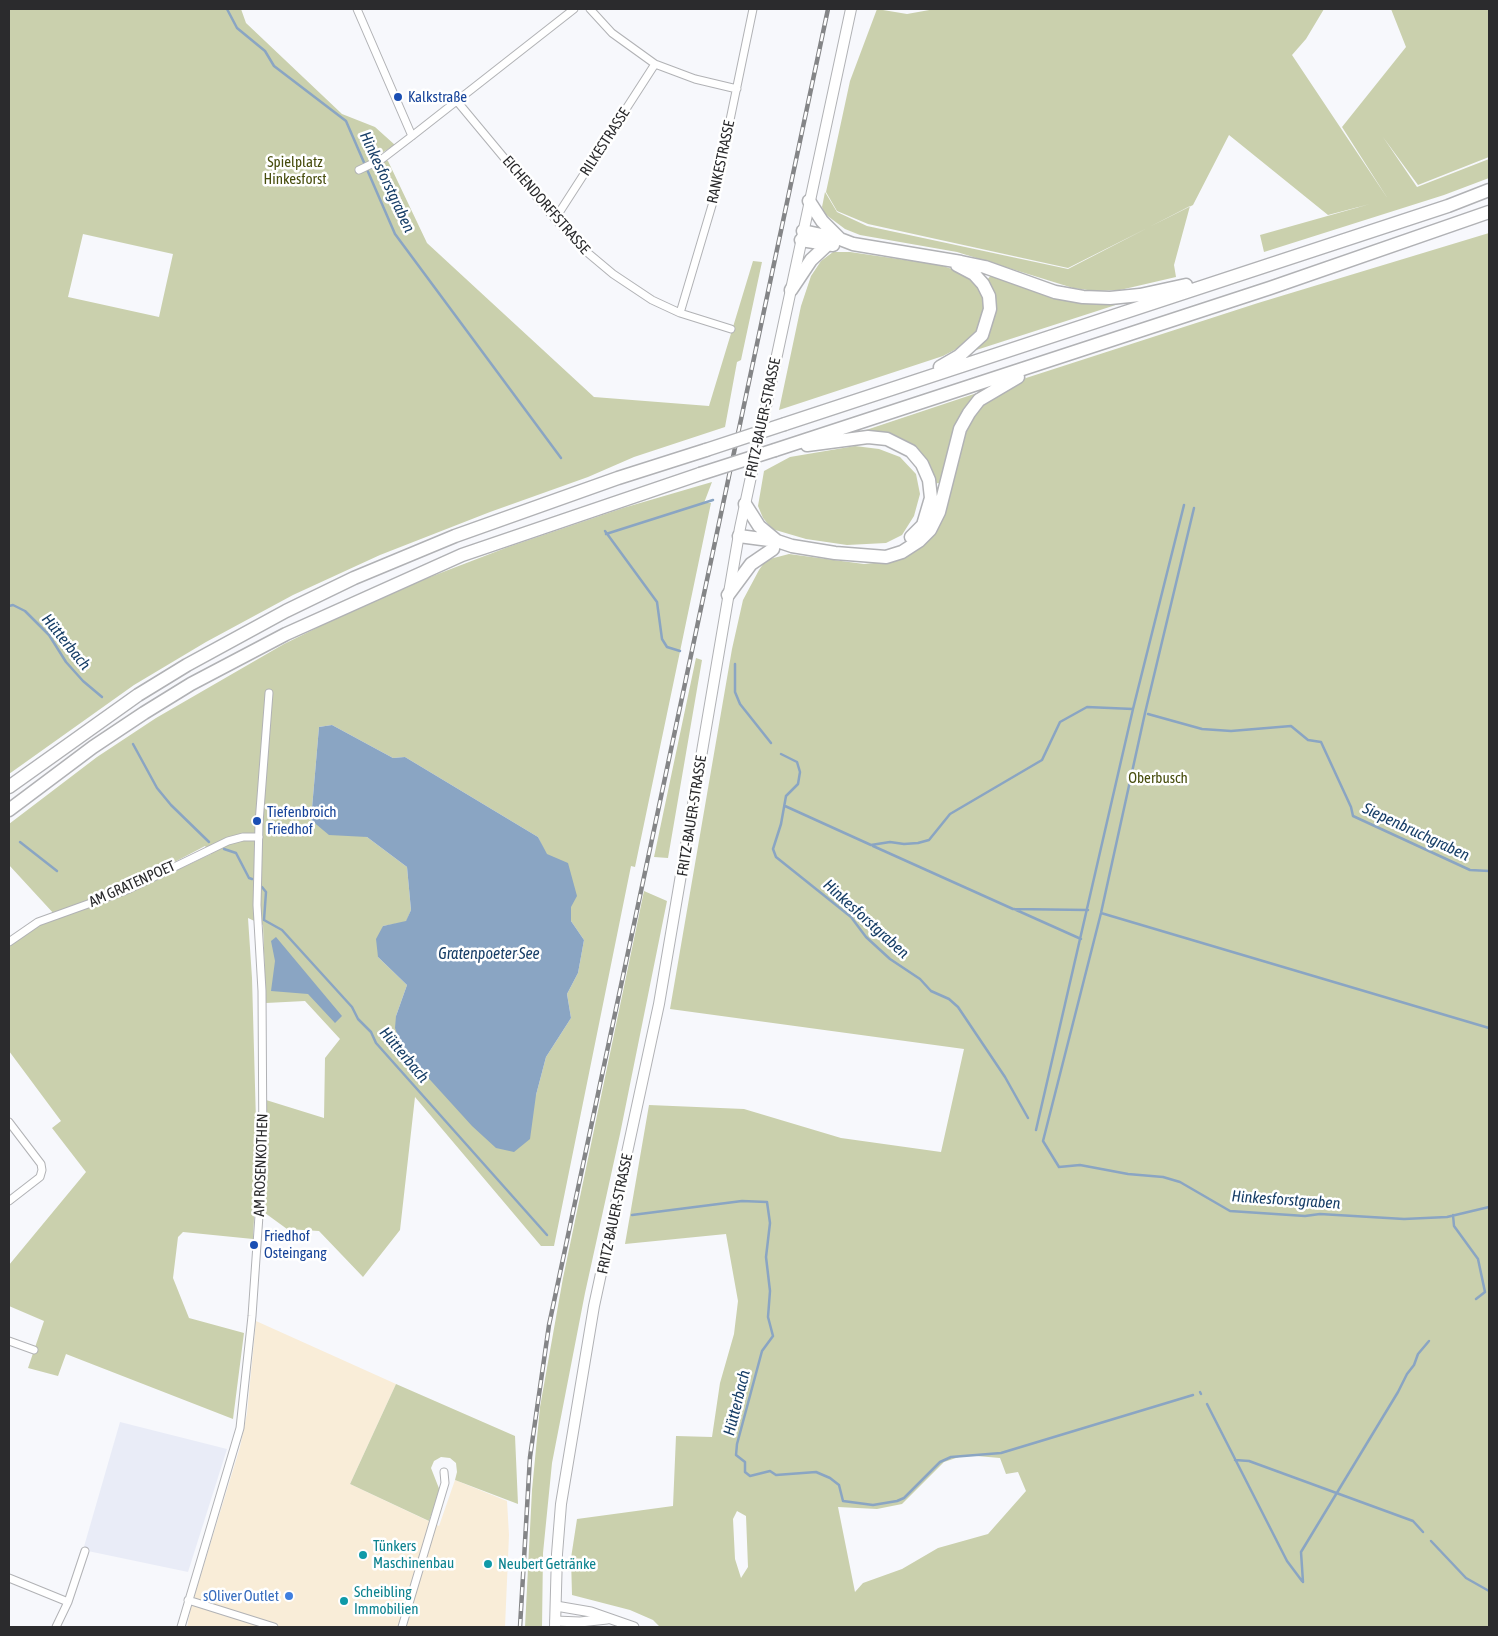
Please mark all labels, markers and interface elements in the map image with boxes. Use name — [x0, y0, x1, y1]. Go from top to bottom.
place label: Kalkstraße — [408, 88, 467, 106]
marker: Kalkstraße — [392, 91, 404, 103]
street label: RILKESTRASSE — [576, 105, 634, 179]
street label: RANKESTRASSE — [703, 119, 739, 205]
water label: Hinkesforstgraben — [355, 129, 419, 235]
street label: EICHENDORFFSTRASSE — [498, 152, 594, 258]
park label: Spielplatz Hinkesforst — [263, 153, 327, 188]
street label: FRITZ-BAUER-STRASSE — [742, 356, 784, 480]
water label: Hütterbach — [38, 610, 94, 674]
street label: FRITZ-BAUER-STRASSE — [674, 754, 710, 878]
park label: Oberbusch — [1128, 769, 1188, 787]
water label: Siepenbruchgraben — [1359, 799, 1473, 865]
place label: Tiefenbroich Friedhof — [267, 803, 337, 838]
marker: Tiefenbroich Friedhof — [251, 815, 263, 827]
street label: AM GRATENPOET — [86, 857, 178, 911]
water label: Hinkesforstgraben — [819, 875, 913, 963]
water label: Gratenpoeter See — [438, 944, 540, 964]
water label: Hütterbach — [375, 1023, 433, 1087]
street label: AM ROSENKOTHEN — [250, 1113, 272, 1217]
street label: FRITZ-BAUER-STRASSE — [594, 1152, 636, 1276]
water label: Hinkesforstgraben — [1231, 1187, 1341, 1213]
place label: Friedhof Osteingang — [264, 1227, 327, 1262]
marker: Friedhof Osteingang — [248, 1239, 260, 1251]
water label: Hütterbach — [720, 1368, 754, 1438]
place label: Tünkers Maschinenbau — [373, 1537, 454, 1572]
marker: Tünkers Maschinenbau — [357, 1549, 369, 1561]
place label: Neubert Getränke — [498, 1555, 596, 1573]
marker: Neubert Getränke — [482, 1558, 494, 1570]
place label: Scheibling Immobilien — [354, 1583, 419, 1618]
place label: sOliver Outlet — [203, 1587, 279, 1605]
marker: sOliver Outlet — [283, 1590, 295, 1602]
marker: Scheibling Immobilien — [338, 1595, 350, 1607]

